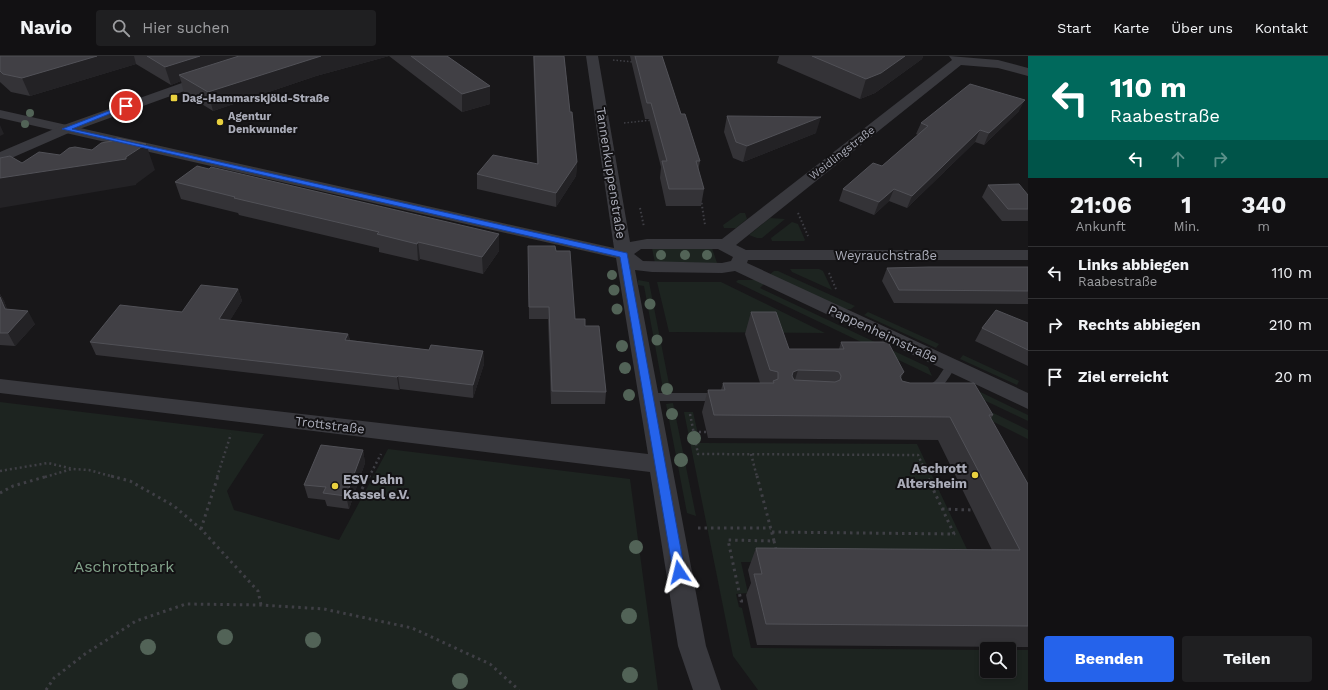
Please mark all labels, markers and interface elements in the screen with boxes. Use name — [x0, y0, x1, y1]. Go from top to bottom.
search box — [96, 10, 376, 46]
text: Navio — [20, 16, 72, 39]
icon: search — [110, 17, 132, 39]
text: Hier suchen — [142, 19, 230, 37]
text: Start — [1057, 20, 1091, 36]
text: Karte — [1113, 20, 1149, 36]
text: Über uns — [1171, 20, 1233, 36]
text: Kontakt — [1255, 20, 1308, 36]
text: 110 m — [1110, 71, 1187, 104]
icon: left — [1044, 72, 1096, 124]
pin — [109, 89, 143, 123]
place label: Dag-Hammarskjöld-Straße — [182, 92, 329, 105]
marker: Dag-Hammarskjöld-Straße — [169, 93, 179, 103]
icon: arrive — [115, 95, 137, 117]
text: Raabestraße — [1110, 105, 1220, 126]
street label: Tannenkuppenstraße — [593, 106, 629, 240]
place label: Agentur Denkwunder — [228, 110, 298, 136]
marker: Agentur Denkwunder — [215, 117, 225, 127]
street label: Weidlingstraße — [807, 123, 877, 183]
icon: left — [1125, 148, 1147, 170]
icon: ahead — [1167, 148, 1189, 170]
icon: right — [1209, 148, 1231, 170]
text: 21:06 — [1070, 191, 1132, 219]
text: 1 — [1181, 191, 1192, 219]
text: 340 — [1241, 191, 1286, 219]
text: Ankunft — [1076, 219, 1126, 234]
text: Min. — [1173, 219, 1200, 234]
text: m — [1258, 219, 1270, 234]
street label: Weyrauchstraße — [835, 248, 937, 263]
text: Links abbiegen — [1078, 256, 1189, 274]
icon: left — [1044, 262, 1066, 284]
text: 110 m — [1272, 264, 1312, 282]
text: Raabestraße — [1078, 274, 1157, 289]
street label: Pappenheimstraße — [826, 302, 940, 366]
icon: right — [1044, 314, 1066, 336]
text: Rechts abbiegen — [1078, 316, 1200, 334]
text: 210 m — [1269, 316, 1312, 334]
icon: arrive — [1044, 366, 1066, 388]
text: Ziel erreicht — [1078, 368, 1168, 386]
text: 20 m — [1275, 368, 1312, 386]
street label: Trottstraße — [294, 413, 366, 437]
place label: Aschrott Altersheim — [897, 461, 967, 491]
marker: Aschrott Altersheim — [970, 470, 980, 480]
place label: ESV Jahn Kassel e.V. — [343, 472, 410, 502]
marker: ESV Jahn Kassel e.V. — [330, 481, 340, 491]
position arrow — [658, 551, 700, 593]
park label: Aschrottpark — [74, 557, 174, 576]
button: Beenden — [1044, 636, 1174, 682]
button: Teilen — [1182, 636, 1312, 682]
map controls — [980, 642, 1016, 678]
button: search — [980, 642, 1016, 678]

